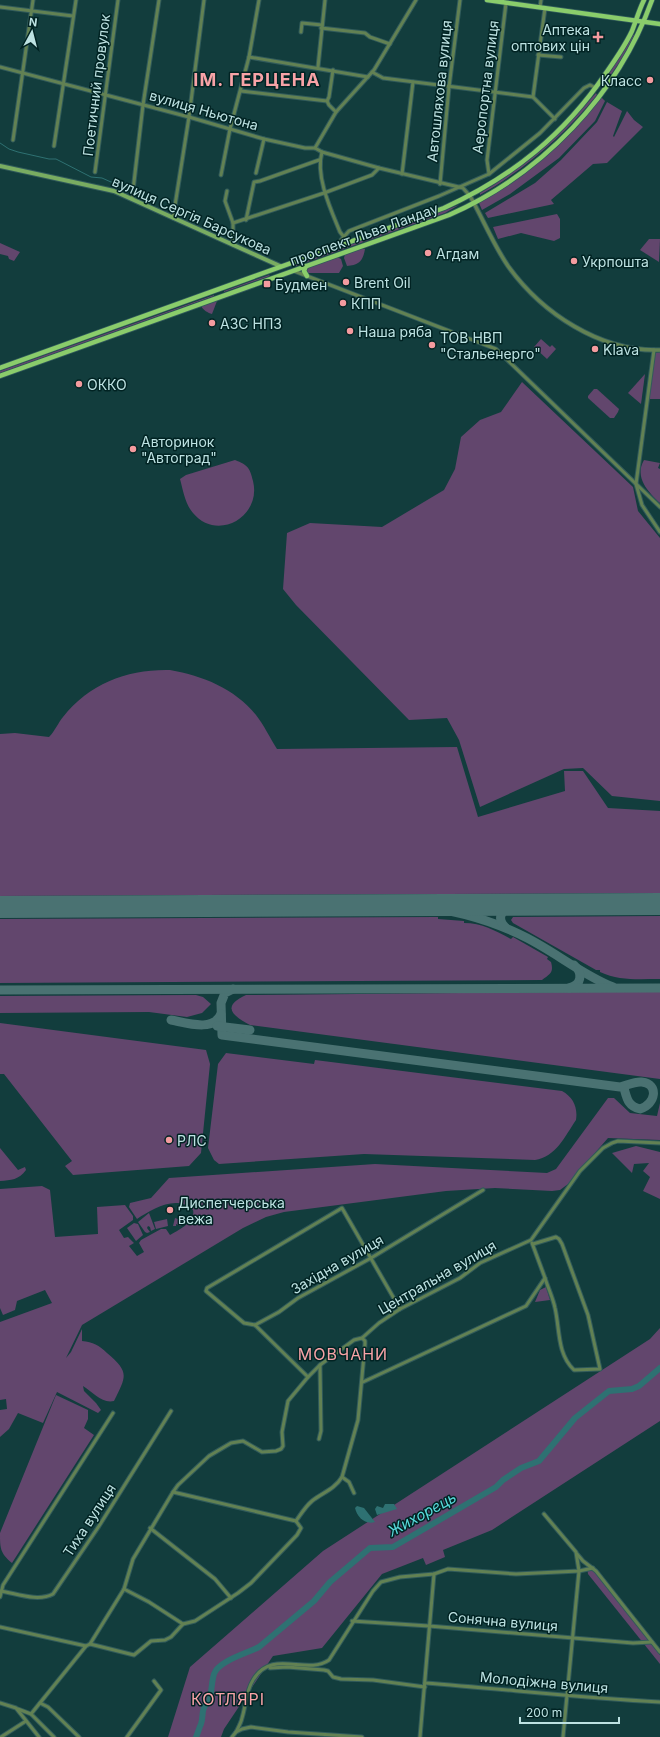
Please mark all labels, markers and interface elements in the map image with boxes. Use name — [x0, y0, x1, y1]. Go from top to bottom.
north arrow — [12, 12, 52, 52]
street label: Поетичний провулок — [79, 12, 113, 157]
text: N — [28, 15, 38, 30]
street label: Автошляхова вулиця — [423, 19, 455, 163]
street label: Аеропортна вулиця — [468, 19, 502, 155]
place label: Аптека оптових цін — [511, 21, 590, 54]
marker: Аптека оптових цін — [593, 32, 603, 42]
district label: ІМ. ГЕРЦЕНА — [193, 69, 321, 90]
place label: Класс — [601, 72, 642, 89]
marker: Класс — [645, 75, 655, 85]
street label: вулиця Ньютона — [148, 86, 260, 134]
street label: вулиця Сергія Барсукова — [110, 172, 274, 258]
street label: проспект Льва Ландау — [288, 199, 441, 269]
place label: Агдам — [436, 245, 479, 262]
marker: Агдам — [423, 248, 433, 258]
place label: Укрпошта — [582, 253, 649, 270]
marker: Укрпошта — [569, 256, 579, 266]
place label: Brent Oil — [354, 274, 411, 291]
place label: Будмен — [275, 276, 327, 293]
marker: Brent Oil — [341, 277, 351, 287]
marker: Будмен — [262, 279, 272, 289]
place label: КПП — [351, 295, 381, 312]
marker: КПП — [338, 298, 348, 308]
place label: АЗС НПЗ — [220, 315, 282, 332]
marker: АЗС НПЗ — [207, 318, 217, 328]
place label: Наша ряба — [358, 323, 432, 340]
marker: Наша ряба — [345, 326, 355, 336]
place label: ТОВ НВП "Стальенерго" — [440, 329, 541, 362]
marker: ТОВ НВП "Стальенерго" — [427, 340, 437, 350]
place label: Klava — [603, 341, 639, 358]
marker: Klava — [590, 344, 600, 354]
place label: ОККО — [87, 376, 127, 393]
marker: ОККО — [74, 379, 84, 389]
place label: Авторинок "Автоград" — [141, 433, 217, 466]
marker: Авторинок "Автоград" — [128, 444, 138, 454]
place label: РЛС — [177, 1132, 207, 1149]
marker: РЛС — [164, 1135, 174, 1145]
place label: Диспетчерська вежа — [178, 1194, 285, 1227]
marker: Диспетчерська вежа — [165, 1205, 175, 1215]
street label: Західна вулиця — [288, 1231, 386, 1297]
street label: Центральна вулиця — [375, 1236, 499, 1318]
district label: МОВЧАНИ — [298, 1344, 388, 1364]
street label: Тиха вулиця — [59, 1480, 119, 1560]
water label: Жихорець — [384, 1487, 460, 1541]
street label: Сонячна вулиця — [447, 1608, 559, 1634]
street label: Молодіжна вулиця — [479, 1668, 609, 1696]
district label: КОТЛЯРІ — [191, 1689, 265, 1709]
scale bar — [520, 1699, 619, 1725]
text: 200 m — [526, 1705, 562, 1720]

